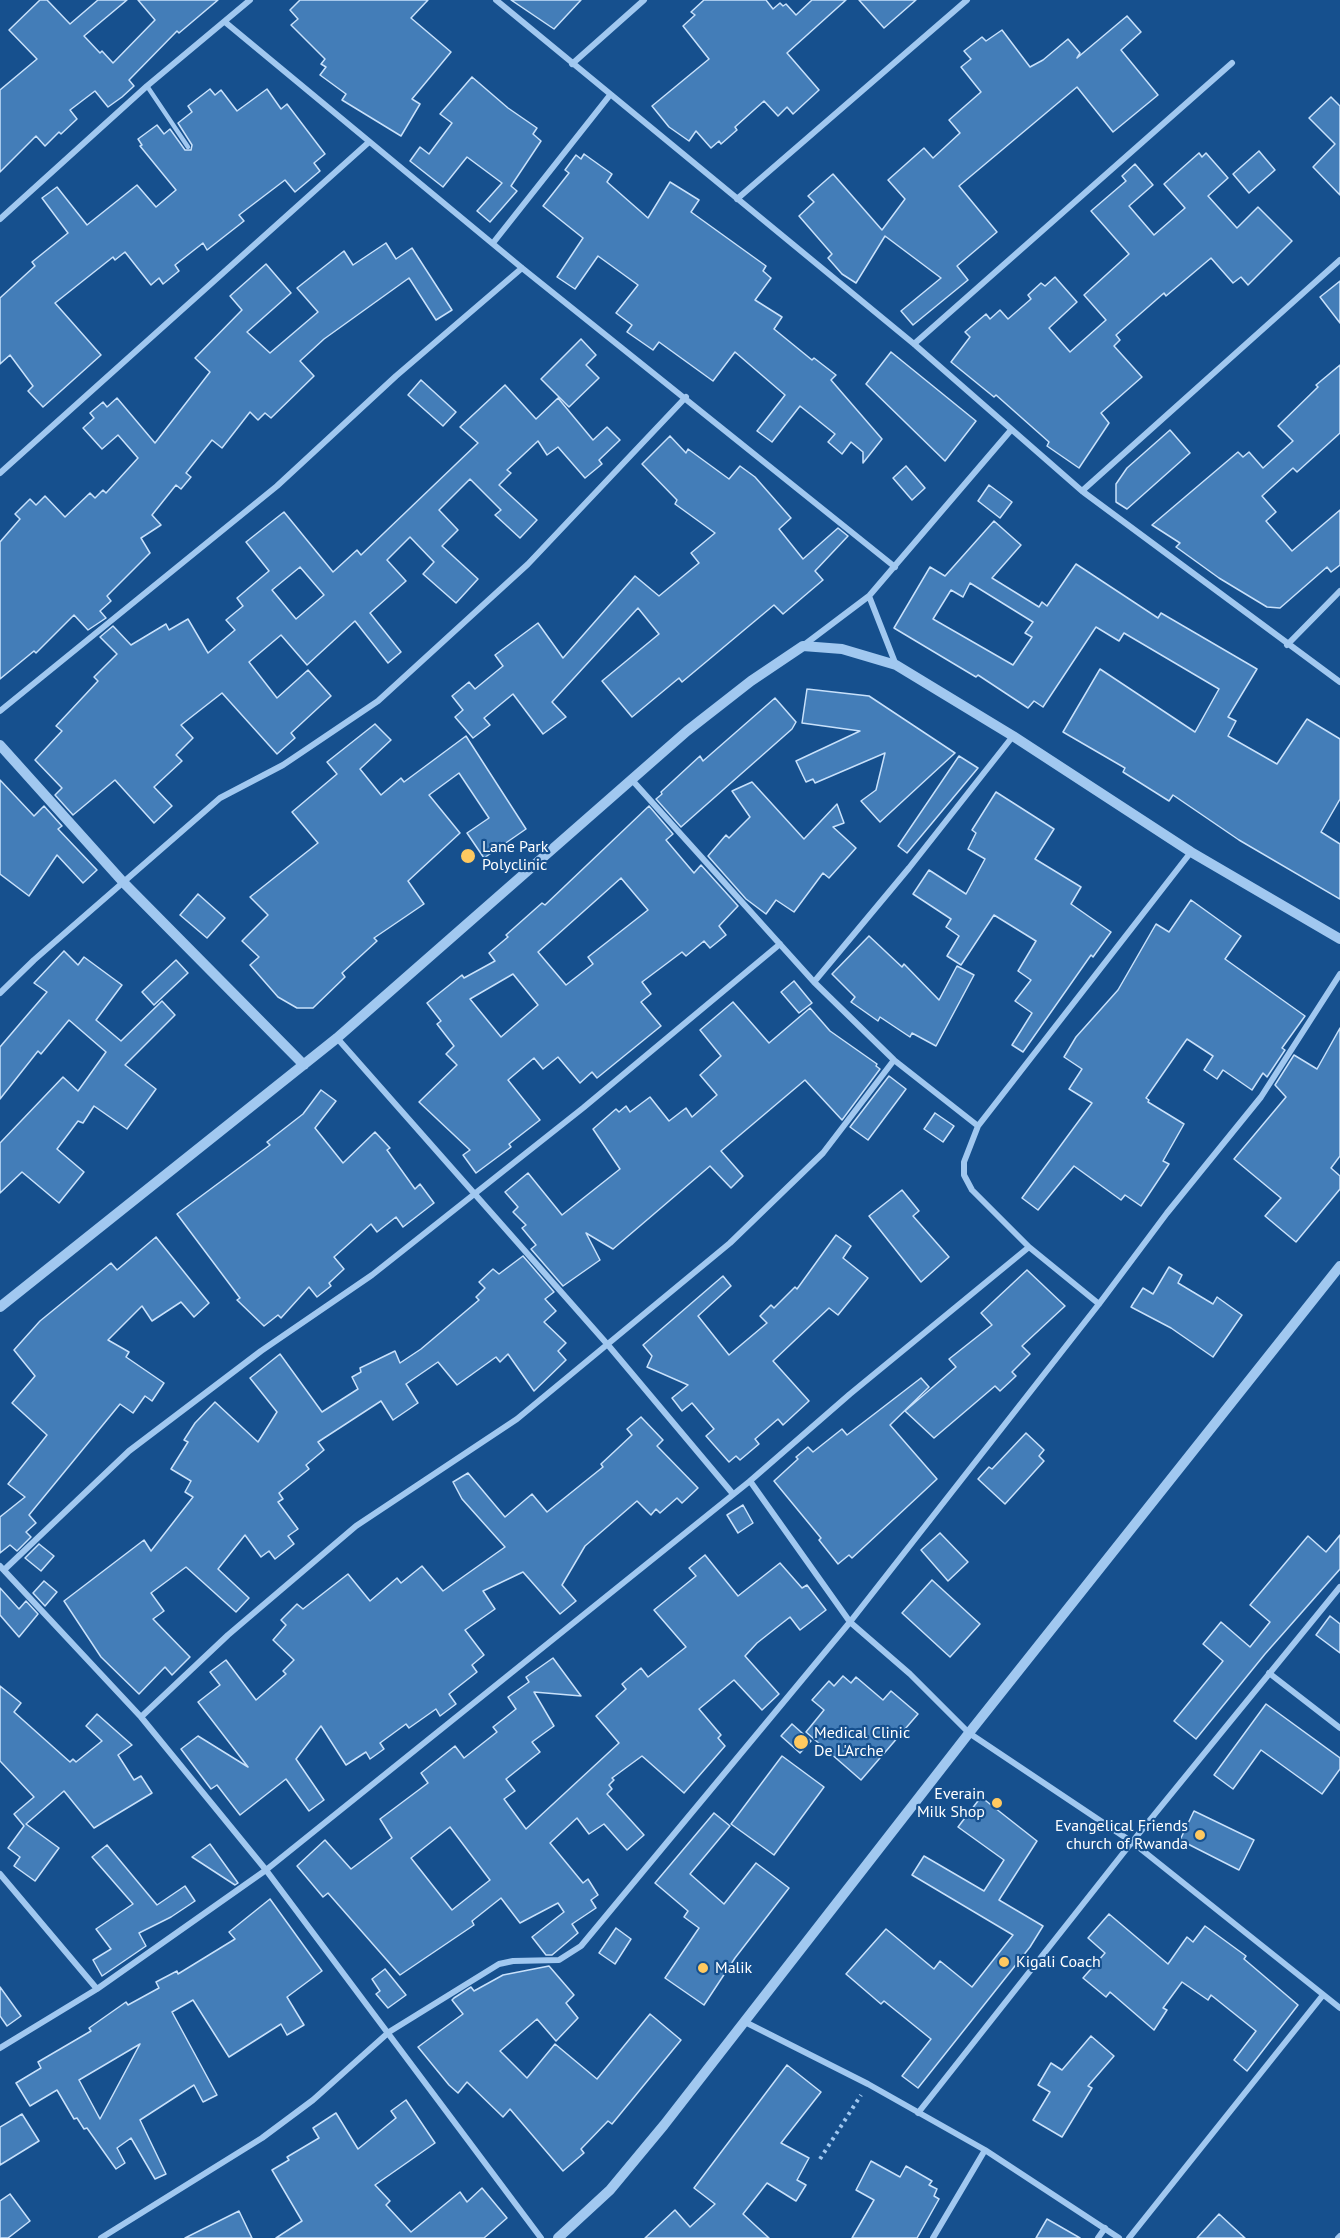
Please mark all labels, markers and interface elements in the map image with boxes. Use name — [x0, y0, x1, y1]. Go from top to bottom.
place label: Lane Park Polyclinic — [482, 837, 548, 875]
marker: Lane Park Polyclinic — [459, 847, 477, 865]
place label: Medical Clinic De L'Arche — [814, 1723, 910, 1761]
marker: Medical Clinic De L'Arche — [792, 1733, 810, 1751]
place label: Everain Milk Shop — [917, 1784, 985, 1822]
marker: Everain Milk Shop — [990, 1796, 1004, 1810]
place label: Evangelical Friends church of Rwanda — [1055, 1816, 1188, 1854]
marker: Evangelical Friends church of Rwanda — [1193, 1828, 1207, 1842]
place label: Kigali Coach — [1016, 1952, 1101, 1972]
marker: Kigali Coach — [997, 1955, 1011, 1969]
place label: Malik — [715, 1958, 752, 1978]
marker: Malik — [696, 1961, 710, 1975]

